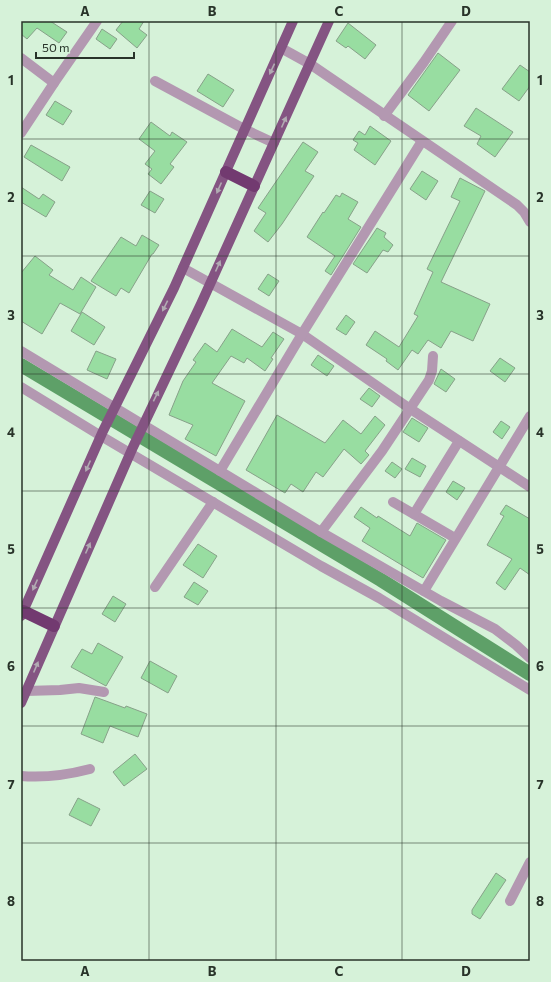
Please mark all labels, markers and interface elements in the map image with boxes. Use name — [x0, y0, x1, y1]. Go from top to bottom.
text: A — [80, 3, 90, 19]
text: B — [208, 3, 217, 19]
text: C — [335, 3, 344, 19]
text: D — [461, 3, 471, 19]
scale bar — [36, 34, 134, 60]
text: 50 m — [42, 40, 70, 54]
one-way arrow — [269, 64, 275, 75]
text: 1 — [8, 72, 14, 88]
text: 1 — [537, 72, 543, 88]
one-way arrow — [281, 117, 287, 128]
one-way arrow — [216, 182, 222, 194]
text: 2 — [7, 189, 15, 205]
text: 2 — [536, 189, 544, 205]
one-way arrow — [215, 260, 221, 272]
one-way arrow — [162, 301, 168, 312]
text: 3 — [7, 307, 15, 323]
text: 3 — [536, 307, 544, 323]
one-way arrow — [153, 391, 159, 402]
text: 4 — [7, 424, 15, 440]
text: 4 — [536, 424, 544, 440]
one-way arrow — [85, 461, 91, 472]
text: 5 — [7, 541, 15, 557]
text: 5 — [536, 541, 544, 557]
one-way arrow — [85, 542, 91, 553]
one-way arrow — [31, 580, 37, 592]
text: 6 — [7, 658, 15, 674]
text: 6 — [536, 658, 544, 674]
one-way arrow — [34, 660, 40, 672]
text: 7 — [7, 776, 15, 792]
text: 7 — [536, 776, 544, 792]
text: 8 — [7, 893, 15, 909]
text: 8 — [536, 893, 544, 909]
text: A — [80, 963, 90, 979]
text: B — [208, 963, 217, 979]
text: C — [335, 963, 344, 979]
text: D — [461, 963, 471, 979]

